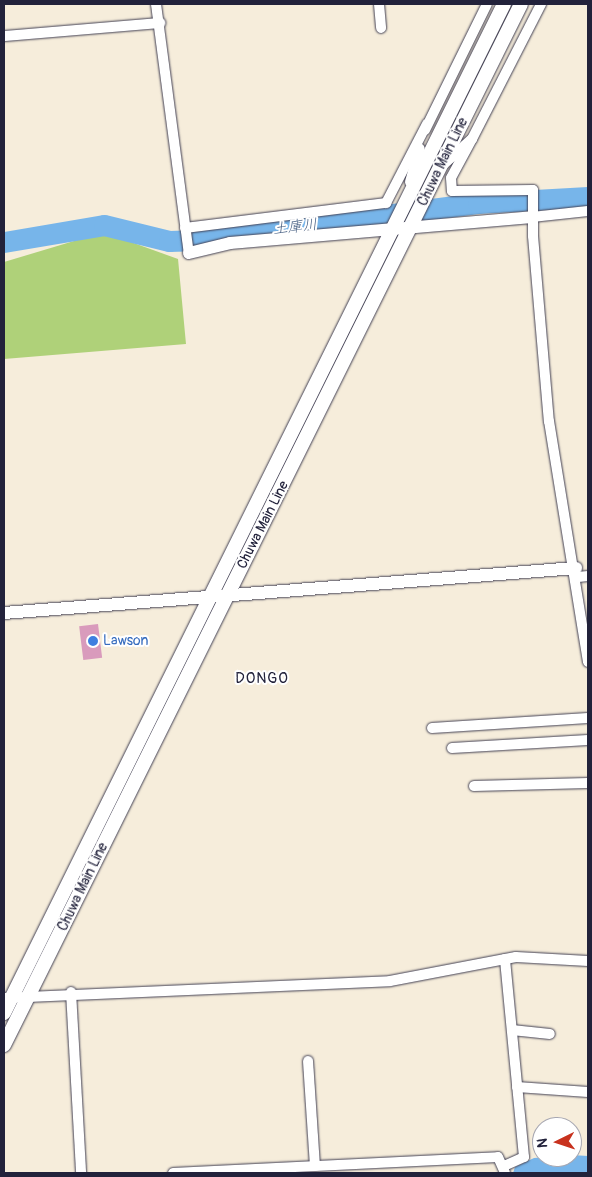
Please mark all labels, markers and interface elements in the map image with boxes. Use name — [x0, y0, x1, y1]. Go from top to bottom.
street label: Chuwa Main Line — [414, 115, 472, 209]
water label: 土庫川 — [272, 215, 318, 239]
street label: Chuwa Main Line — [234, 478, 292, 572]
place label: Lawson — [103, 633, 148, 649]
marker: Lawson — [87, 635, 99, 647]
district label: DONGO — [235, 670, 289, 688]
street label: Chuwa Main Line — [54, 840, 112, 934]
north arrow — [532, 1117, 582, 1167]
text: N — [534, 1138, 551, 1148]

